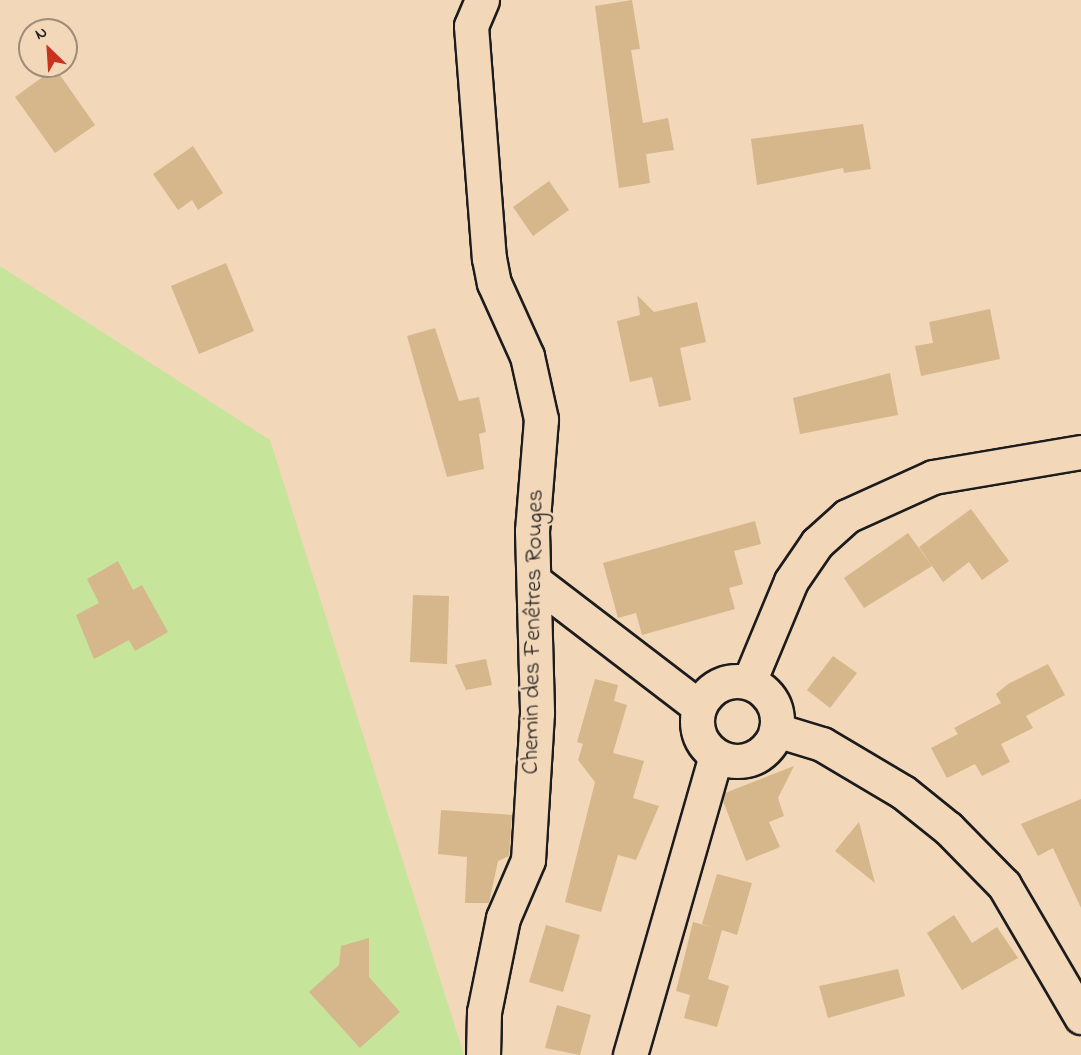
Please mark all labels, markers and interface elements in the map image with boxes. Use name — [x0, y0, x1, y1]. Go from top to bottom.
north arrow — [18, 18, 78, 78]
text: N — [31, 20, 51, 47]
street label: Chemin des Fenêtres Rouges — [517, 489, 551, 775]

